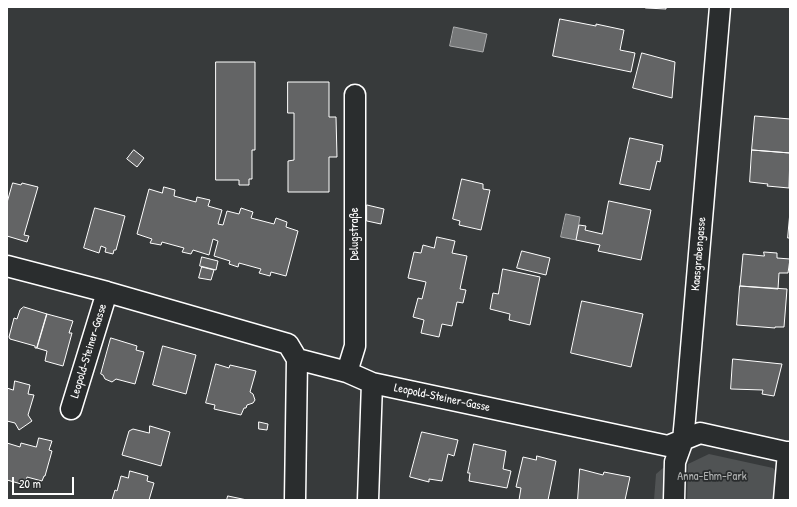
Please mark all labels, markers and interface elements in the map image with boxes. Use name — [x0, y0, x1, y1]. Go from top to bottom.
street label: Delugstraße — [348, 207, 362, 261]
street label: Kaasgrabengasse — [689, 216, 709, 292]
street label: Leopold-Steiner-Gasse — [68, 302, 110, 400]
street label: Leopold-Steiner-Gasse — [393, 381, 491, 415]
scale bar — [14, 469, 76, 495]
park label: Anna-Ehm-Park — [677, 470, 747, 484]
text: 20 m — [19, 475, 41, 492]

